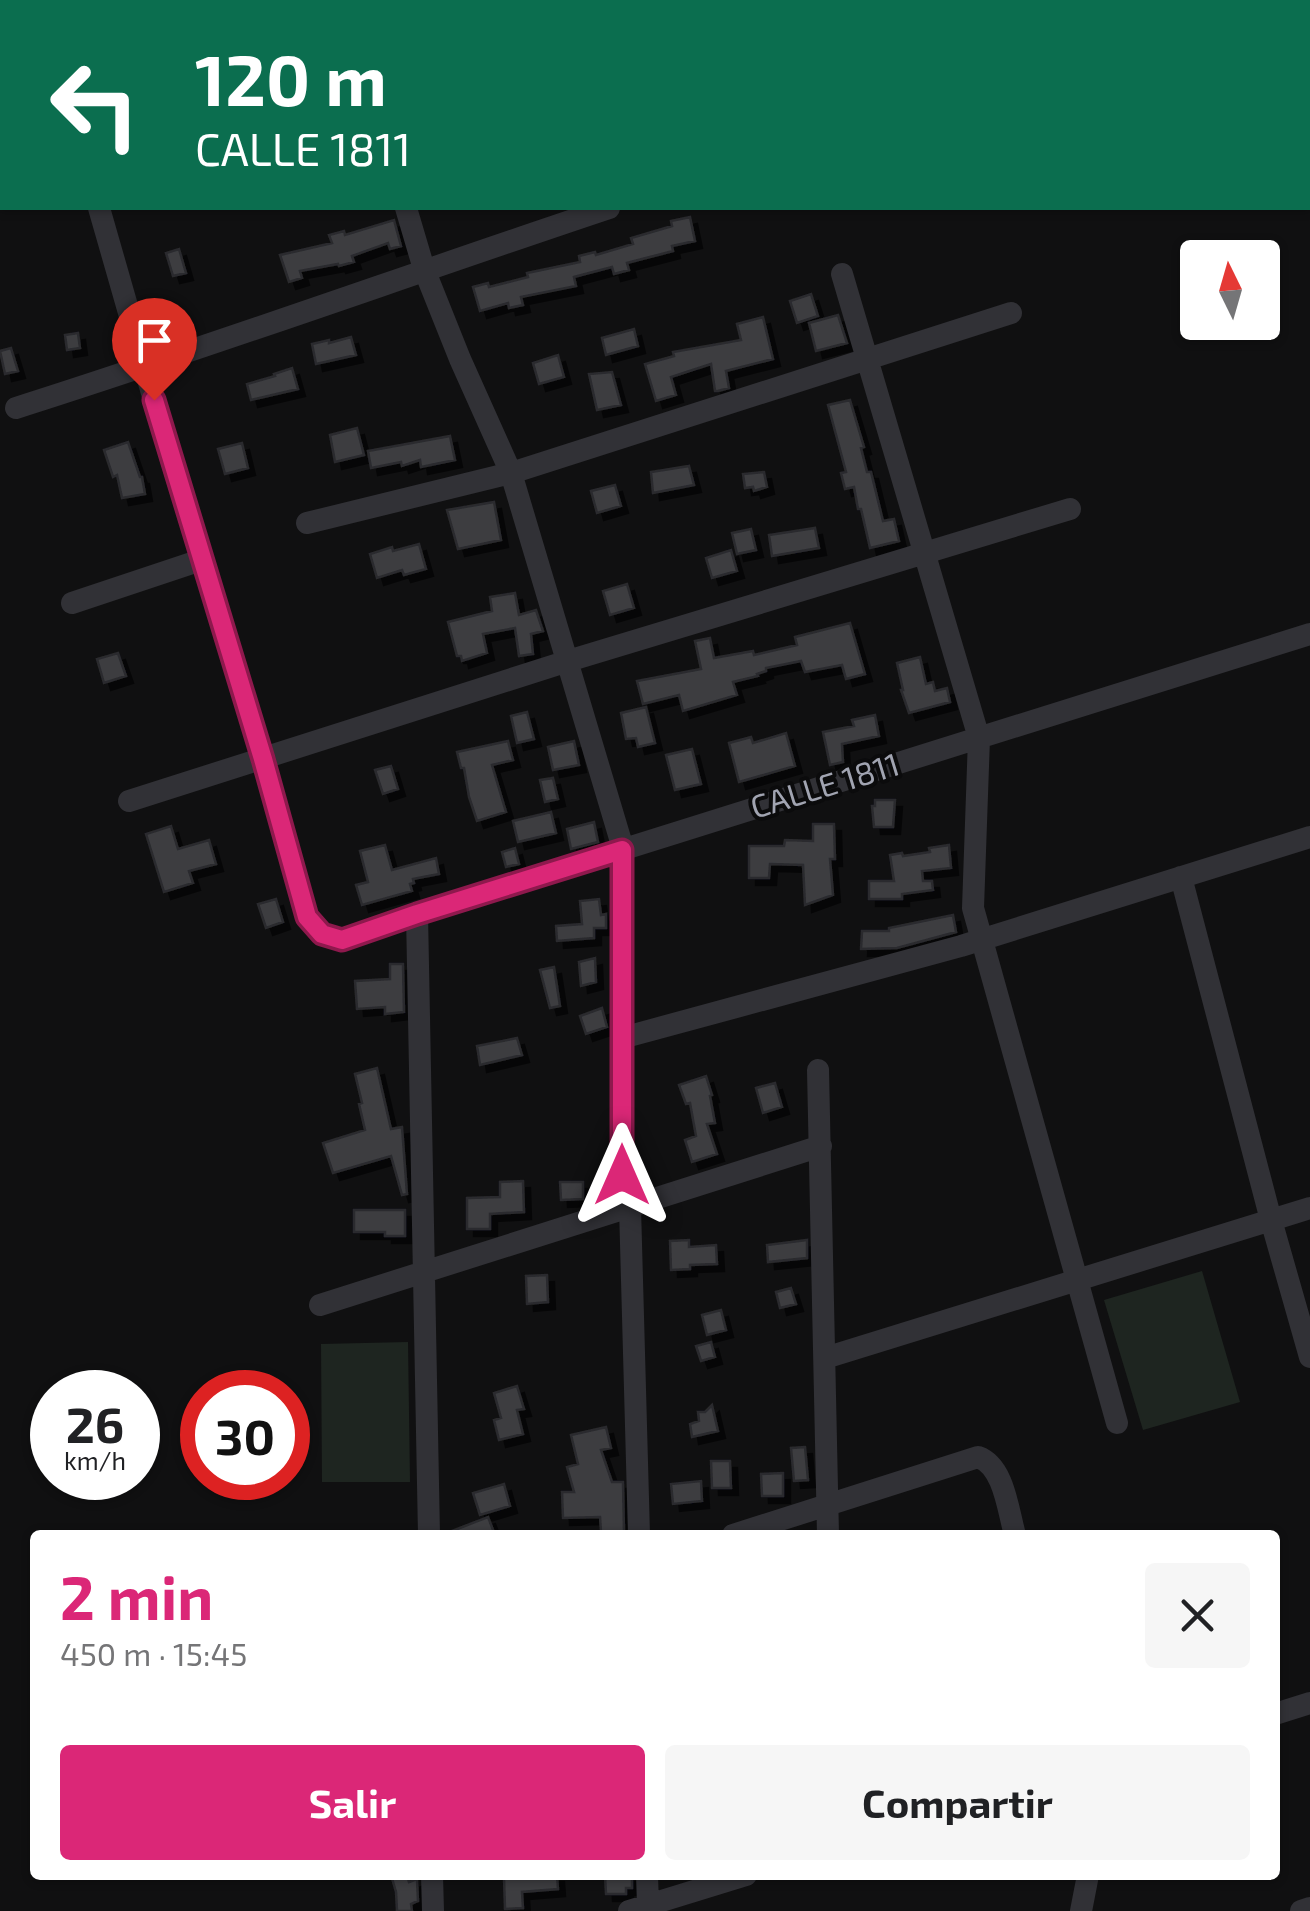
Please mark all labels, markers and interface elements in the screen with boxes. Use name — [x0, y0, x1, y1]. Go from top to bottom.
text: 120 m — [195, 36, 387, 120]
icon: left — [30, 40, 160, 170]
text: CALLE 1811 — [195, 121, 411, 175]
north arrow — [1180, 240, 1280, 340]
map controls — [1180, 240, 1280, 340]
pin — [112, 298, 197, 401]
icon: arrive — [127, 313, 182, 368]
street label: CALLE 1811 — [745, 743, 903, 825]
position arrow — [570, 1123, 674, 1227]
speed limit sign: 30 — [180, 1370, 310, 1500]
text: 26 — [66, 1393, 124, 1453]
text: km/h — [64, 1445, 126, 1475]
text: 2 min — [60, 1560, 213, 1632]
button: close — [1145, 1563, 1250, 1668]
text: 450 m · 15:45 — [60, 1634, 247, 1672]
button: Salir — [60, 1745, 645, 1860]
button: Compartir — [665, 1745, 1250, 1860]

